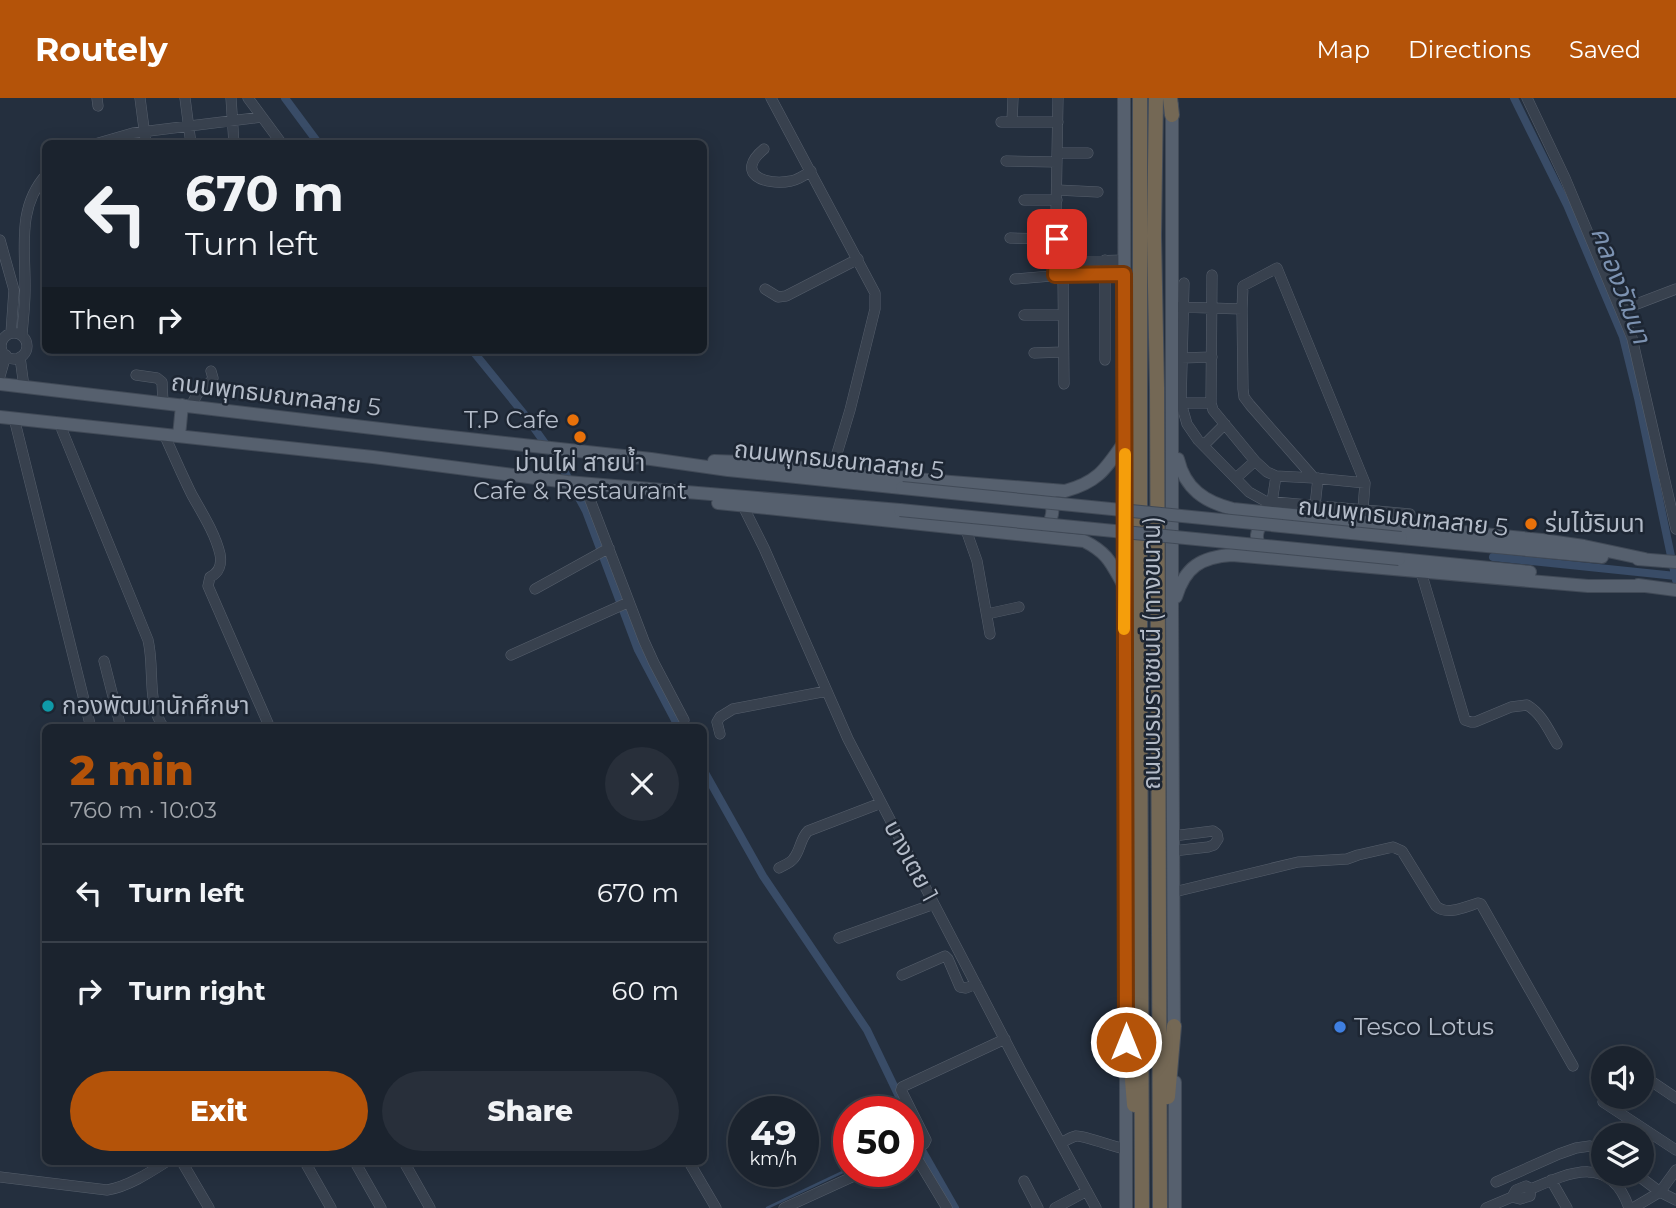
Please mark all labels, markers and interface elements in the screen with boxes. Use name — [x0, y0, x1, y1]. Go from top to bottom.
text: Routely — [35, 29, 168, 69]
text: Map — [1317, 35, 1370, 64]
text: Directions — [1408, 35, 1531, 64]
text: Saved — [1569, 35, 1641, 64]
text: 670 m — [185, 164, 344, 223]
icon: left — [70, 168, 161, 259]
pin — [1027, 209, 1087, 269]
icon: arrive — [1038, 220, 1076, 258]
water label: คลองวัฒนา — [1584, 222, 1658, 349]
text: Turn left — [185, 224, 319, 263]
icon: right — [150, 301, 188, 339]
text: Then — [70, 304, 136, 336]
street label: ถนนพุทธมณฑลสาย 5 — [169, 367, 383, 423]
place label: T.P Cafe — [464, 405, 559, 434]
marker: T.P Cafe — [565, 412, 581, 428]
marker: ม่านไผ่ สายน้ำ Cafe & Restaurant — [572, 429, 588, 445]
street label: ถนนพุทธมณฑลสาย 5 — [732, 434, 946, 486]
place label: ม่านไผ่ สายน้ำ Cafe & Restaurant — [473, 446, 687, 505]
street label: ถนนพุทธมณฑลสาย 5 — [1296, 491, 1510, 543]
place label: ร่มไม้ริมนา — [1545, 509, 1644, 538]
street label: ถนนบรมราชชนนี (ทางขนาน) — [1137, 516, 1166, 790]
marker: ร่มไม้ริมนา — [1523, 516, 1539, 532]
place label: กองพัฒนานักศึกษา — [62, 691, 250, 720]
marker: กองพัฒนานักศึกษา — [40, 698, 56, 714]
text: 2 min — [70, 744, 194, 796]
button: close — [605, 747, 679, 821]
text: 760 m · 10:03 — [70, 796, 217, 824]
street label: บางเตย 1 — [878, 815, 945, 907]
icon: left — [70, 874, 108, 912]
text: Turn left — [129, 877, 245, 909]
text: 670 m — [597, 877, 679, 909]
icon: right — [70, 972, 108, 1010]
text: Turn right — [129, 975, 265, 1007]
text: 60 m — [612, 975, 679, 1007]
position arrow — [1089, 1005, 1163, 1079]
place label: Tesco Lotus — [1354, 1012, 1494, 1041]
marker: Tesco Lotus — [1332, 1019, 1348, 1035]
map controls — [1591, 1046, 1654, 1186]
button: sound — [1591, 1046, 1654, 1109]
button: Exit — [70, 1071, 368, 1151]
button: Share — [382, 1071, 679, 1151]
speed limit sign: 50 — [833, 1096, 924, 1187]
text: 49 — [750, 1111, 797, 1154]
button: layers — [1591, 1123, 1654, 1186]
text: km/h — [749, 1148, 798, 1170]

